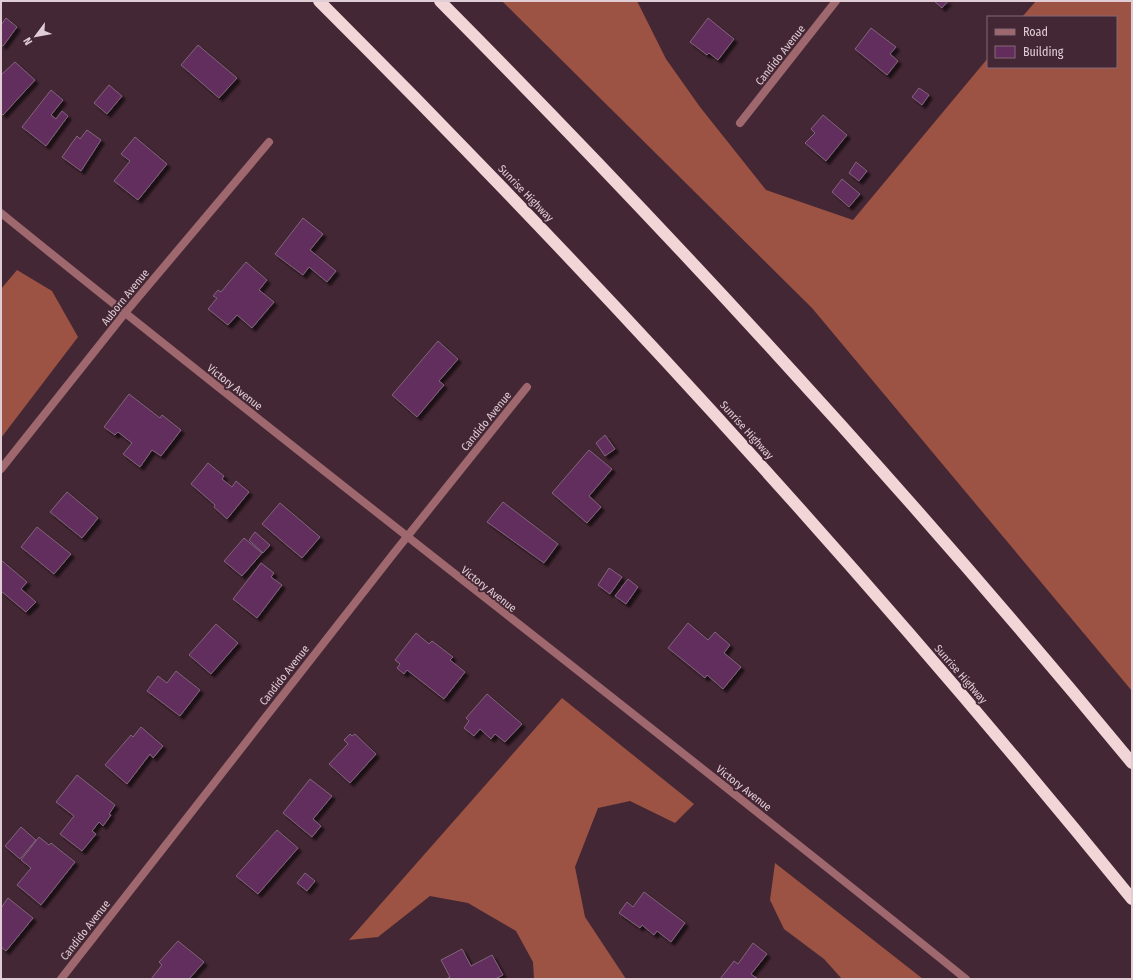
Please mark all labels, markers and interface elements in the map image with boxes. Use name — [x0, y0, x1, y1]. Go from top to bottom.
north arrow — [16, 16, 56, 56]
legend — [987, 16, 1117, 68]
street label: Candido Avenue — [753, 23, 808, 88]
text: Road — [1023, 25, 1048, 39]
text: N — [21, 35, 35, 47]
text: Building — [1023, 45, 1064, 59]
street label: Sunrise Highway — [495, 162, 556, 225]
street label: Auborn Avenue — [99, 267, 152, 328]
street label: Victory Avenue — [204, 362, 265, 413]
street label: Candido Avenue — [458, 389, 514, 454]
street label: Sunrise Highway — [717, 399, 776, 462]
street label: Victory Avenue — [458, 564, 519, 615]
street label: Sunrise Highway — [931, 642, 990, 707]
street label: Candido Avenue — [257, 643, 312, 708]
street label: Victory Avenue — [713, 763, 774, 814]
street label: Candido Avenue — [58, 898, 113, 963]

